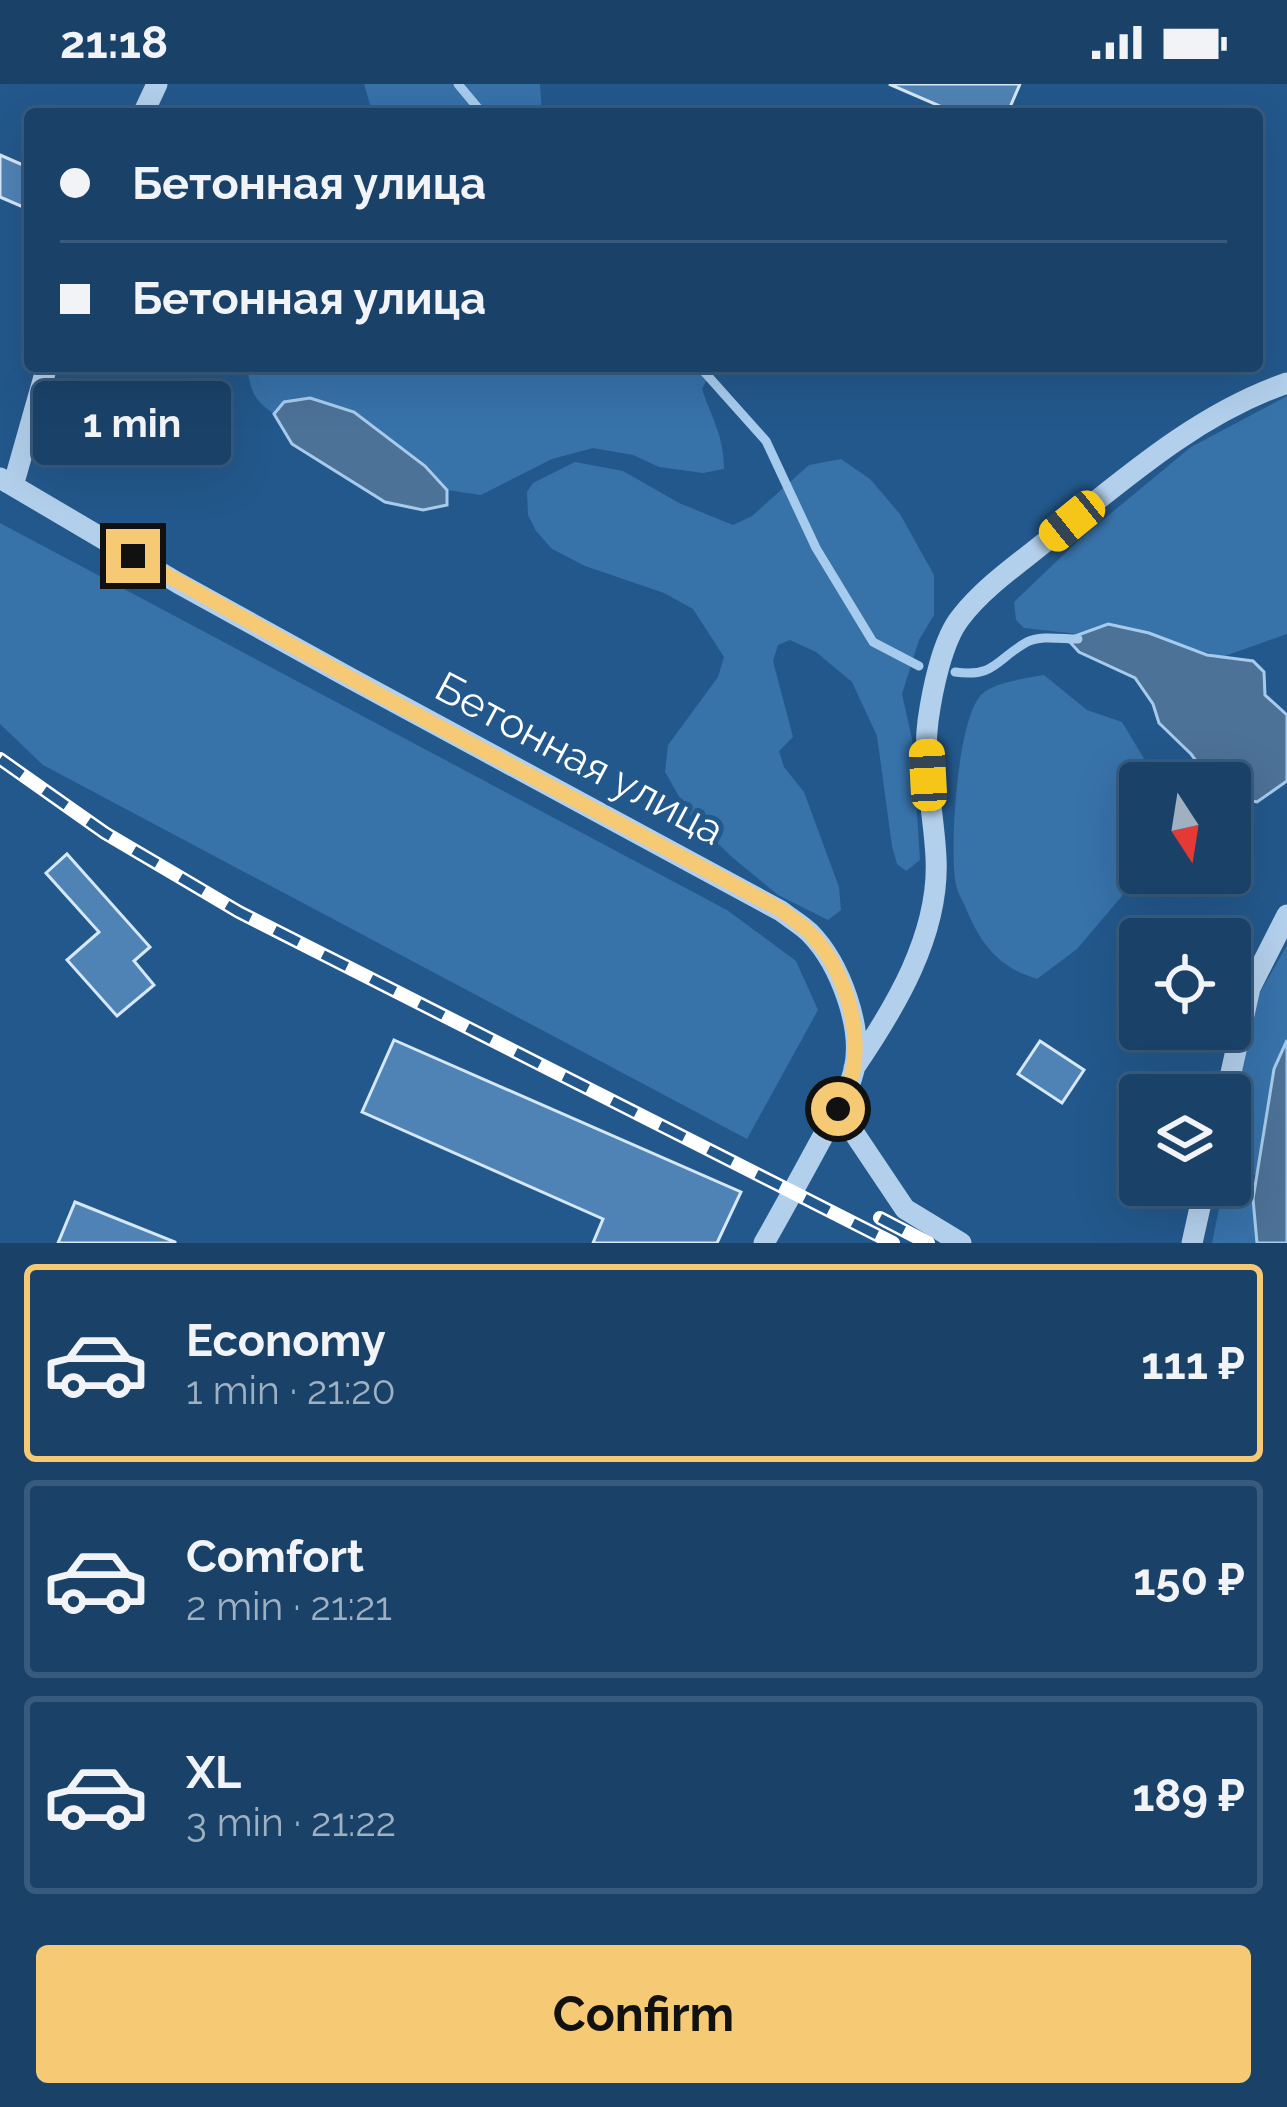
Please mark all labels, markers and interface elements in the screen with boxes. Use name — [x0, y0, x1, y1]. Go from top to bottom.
text: 21:18 — [60, 16, 168, 69]
text: Бетонная улица — [132, 157, 486, 210]
text: Бетонная улица — [132, 272, 486, 325]
callout: 1 min — [34, 382, 232, 466]
text: 1 min — [83, 400, 181, 446]
car — [1033, 484, 1111, 558]
route end — [106, 529, 160, 583]
street label: Бетонная улица — [427, 662, 732, 855]
car — [908, 738, 948, 812]
north arrow — [1119, 762, 1251, 894]
map controls — [1119, 762, 1251, 1206]
button: locate — [1119, 918, 1251, 1050]
button: layers — [1119, 1074, 1251, 1206]
route start — [811, 1082, 865, 1136]
icon: car — [42, 1309, 150, 1417]
text: Economy — [186, 1314, 386, 1367]
text: 111 ₽ — [1141, 1337, 1245, 1390]
text: 1 min · 21:20 — [186, 1367, 396, 1413]
icon: car — [42, 1525, 150, 1633]
text: Comfort — [186, 1530, 364, 1583]
text: 150 ₽ — [1133, 1553, 1245, 1606]
text: 2 min · 21:21 — [186, 1583, 392, 1629]
icon: car — [42, 1741, 150, 1849]
text: XL — [186, 1746, 241, 1799]
text: 189 ₽ — [1132, 1769, 1245, 1822]
text: 3 min · 21:22 — [186, 1799, 396, 1845]
button: Confirm — [36, 1945, 1251, 2083]

